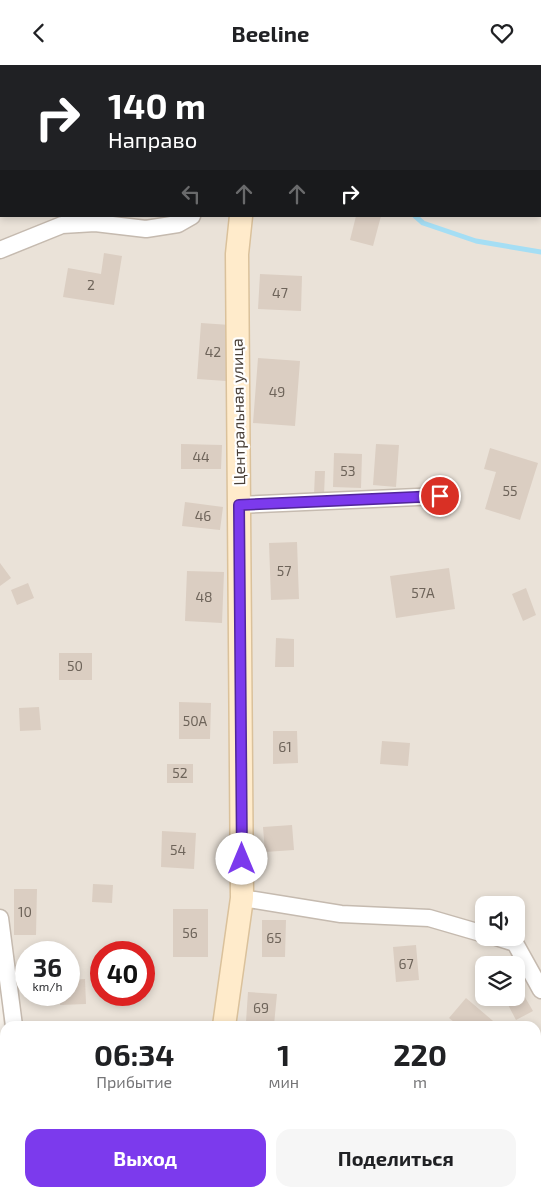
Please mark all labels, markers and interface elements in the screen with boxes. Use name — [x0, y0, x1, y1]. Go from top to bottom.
icon: back — [25, 19, 53, 47]
icon: heart — [488, 19, 516, 47]
text: Beeline — [232, 20, 309, 46]
text: 140 m — [108, 84, 206, 126]
icon: right — [25, 85, 90, 150]
text: Направо — [108, 126, 197, 152]
icon: left — [177, 180, 205, 208]
icon: ahead — [230, 180, 258, 208]
icon: ahead — [283, 180, 311, 208]
icon: right — [336, 180, 364, 208]
house number: 2 — [87, 276, 95, 293]
house number: 47 — [272, 284, 288, 301]
street label: Центральная улица — [227, 338, 249, 486]
house number: 42 — [205, 343, 221, 360]
house number: 49 — [269, 383, 285, 400]
house number: 44 — [192, 448, 210, 465]
house number: 53 — [340, 462, 356, 479]
pin — [419, 475, 461, 517]
icon: arrive — [426, 482, 454, 510]
house number: 55 — [502, 482, 518, 499]
house number: 46 — [195, 507, 211, 524]
house number: 57 — [277, 562, 291, 579]
house number: 57А — [411, 584, 435, 601]
house number: 48 — [195, 588, 213, 605]
house number: 50 — [67, 657, 83, 674]
house number: 50А — [183, 712, 208, 729]
house number: 61 — [278, 738, 292, 755]
house number: 52 — [172, 764, 188, 781]
position arrow — [215, 832, 267, 884]
house number: 54 — [170, 841, 186, 858]
map controls — [475, 896, 525, 1006]
button: sound — [475, 896, 525, 946]
house number: 10 — [18, 903, 32, 920]
house number: 56 — [182, 924, 198, 941]
house number: 65 — [266, 929, 282, 946]
speed limit sign: 40 — [90, 941, 155, 1006]
text: 36 — [33, 952, 62, 982]
house number: 67 — [398, 955, 414, 972]
button: layers — [475, 956, 525, 1006]
text: km/h — [33, 979, 62, 993]
house number: 69 — [253, 999, 269, 1016]
text: 06:34 — [94, 1036, 174, 1072]
text: 1 — [277, 1036, 290, 1072]
text: 220 — [393, 1036, 447, 1072]
text: Прибытие — [96, 1072, 172, 1091]
text: мин — [268, 1072, 299, 1091]
text: m — [413, 1072, 427, 1091]
button: Выход — [25, 1129, 266, 1187]
button: Поделиться — [276, 1129, 516, 1187]

